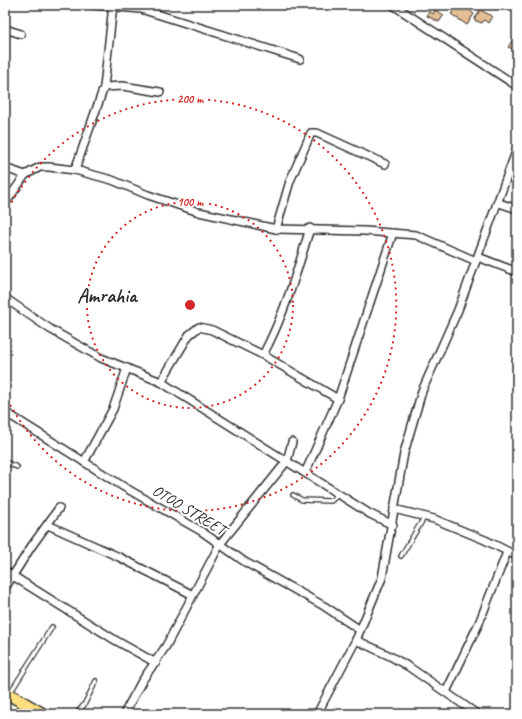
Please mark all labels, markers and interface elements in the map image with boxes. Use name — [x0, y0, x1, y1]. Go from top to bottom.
text: 200 m — [177, 91, 204, 107]
text: 100 m — [177, 194, 204, 210]
district label: Amrahia — [77, 283, 138, 308]
centre of rings — [183, 298, 197, 312]
street label: OTOO STREET — [149, 480, 232, 542]

